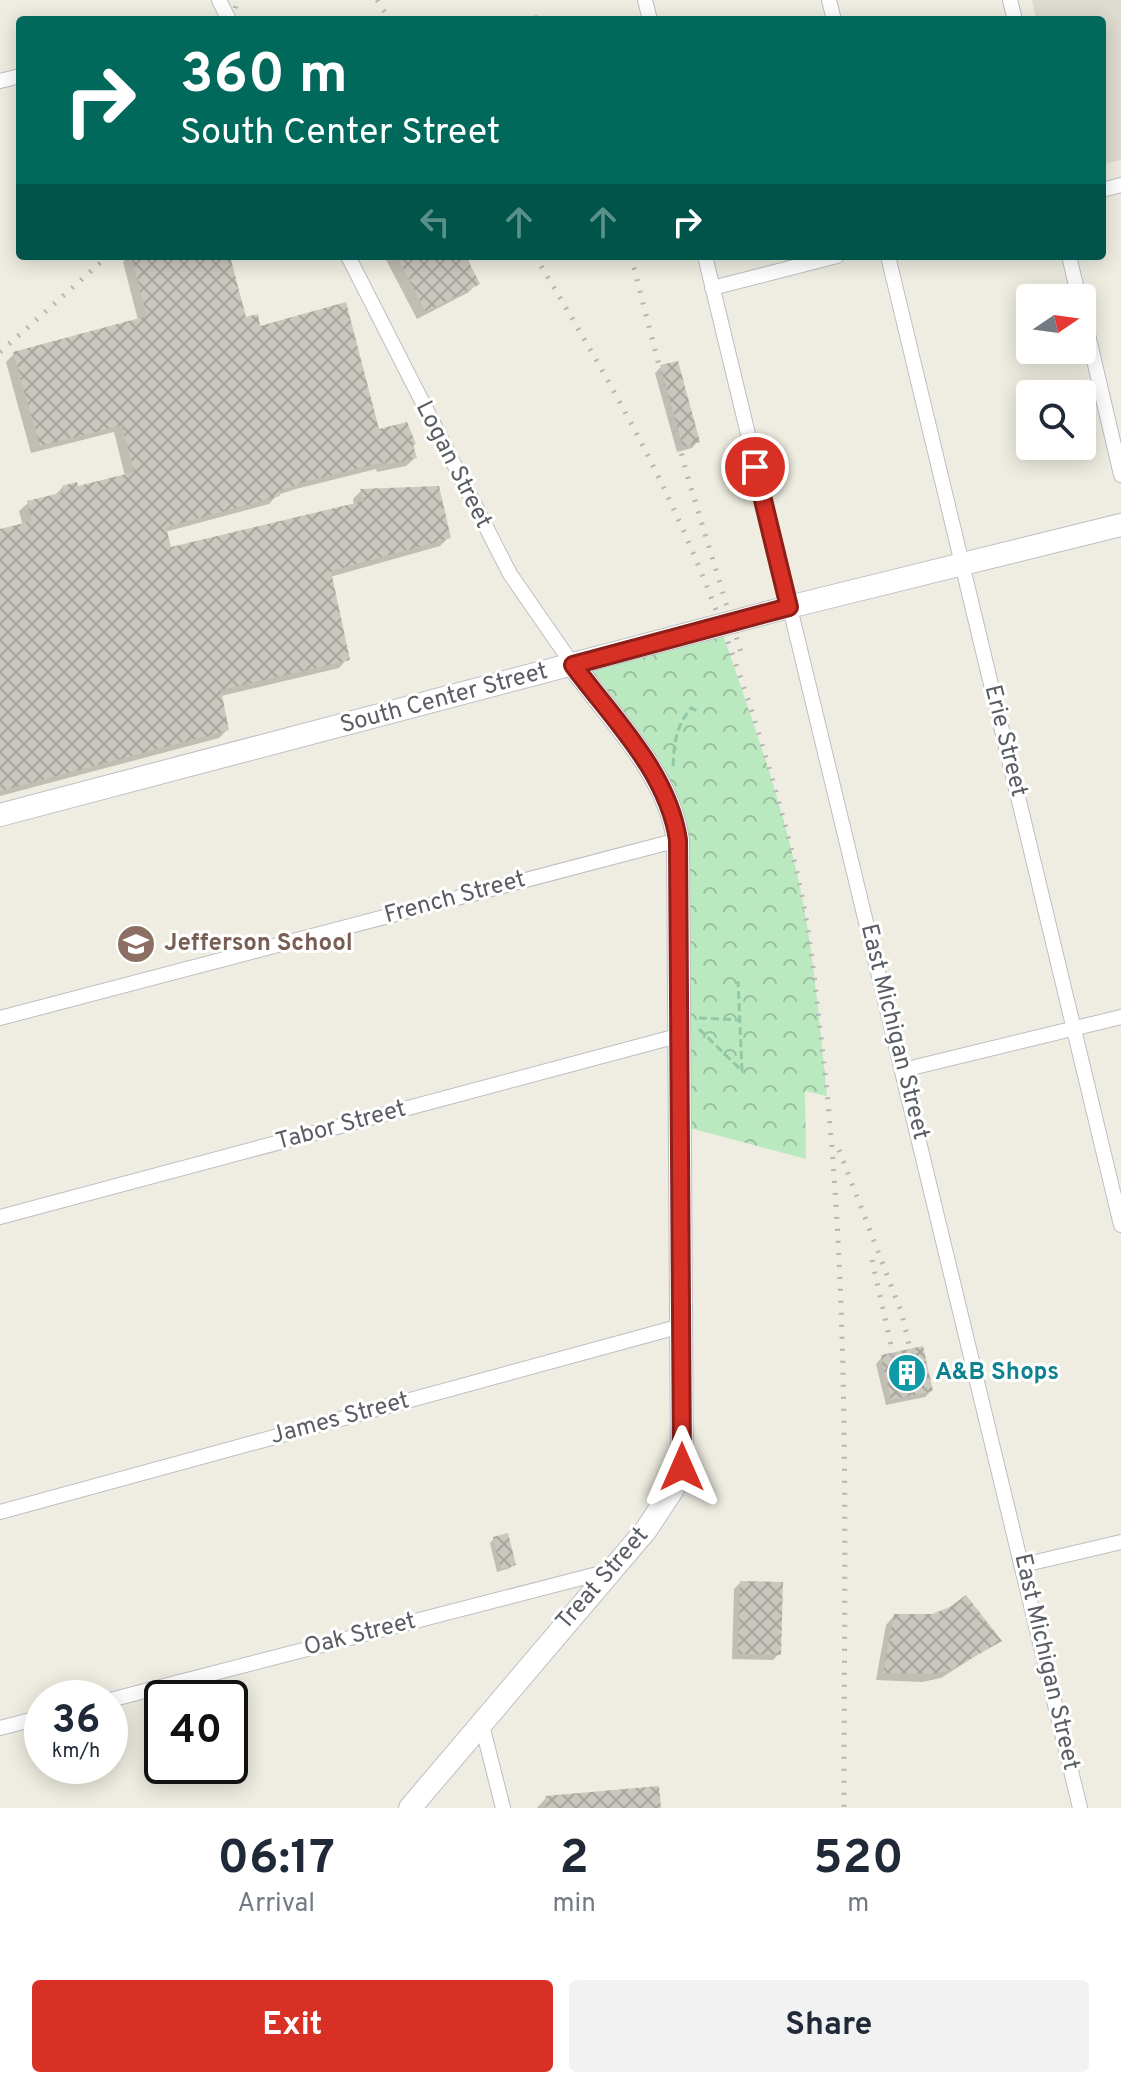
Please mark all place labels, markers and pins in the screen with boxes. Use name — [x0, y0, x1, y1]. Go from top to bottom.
pin — [721, 433, 789, 501]
school or university icon: Jefferson School — [115, 923, 157, 965]
place label: Jefferson School — [164, 929, 353, 959]
building icon: A&B Shops — [886, 1352, 928, 1394]
place label: A&B Shops — [935, 1358, 1059, 1388]

